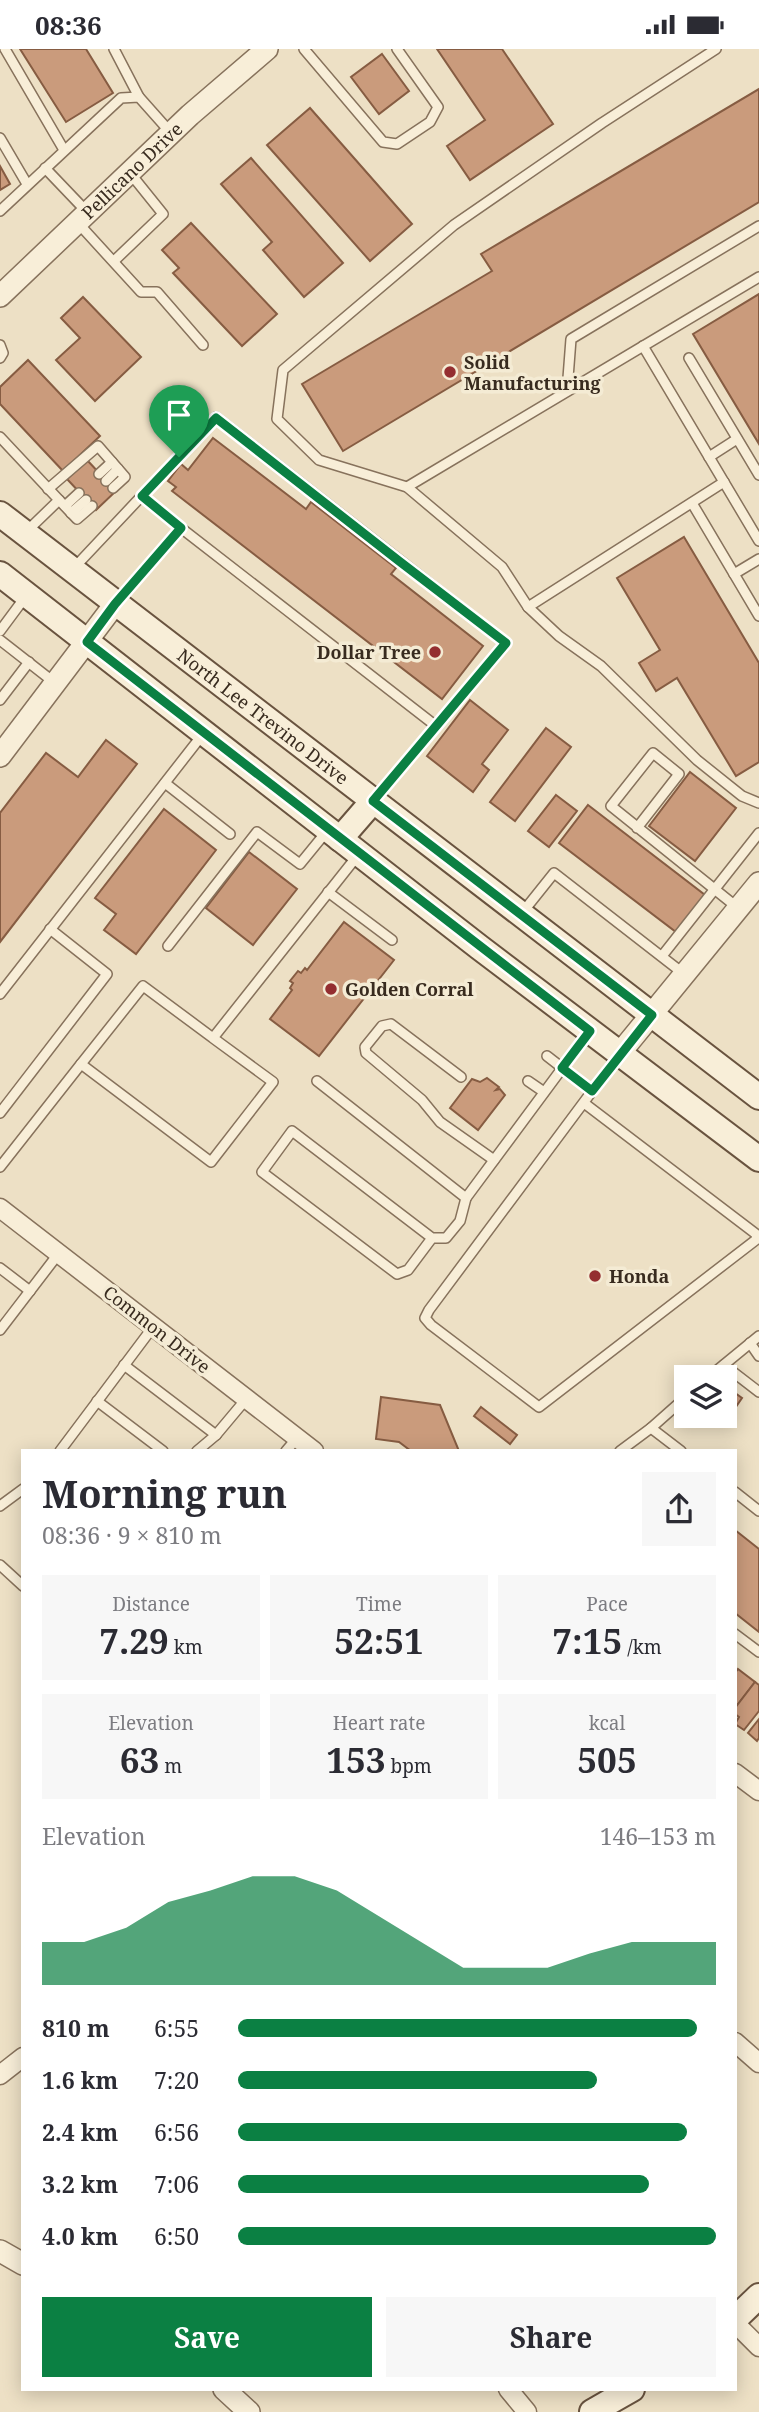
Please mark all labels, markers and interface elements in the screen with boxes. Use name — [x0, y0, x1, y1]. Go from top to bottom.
text: 08:36 — [35, 7, 102, 43]
street label: Pellicano Drive — [76, 117, 187, 224]
place label: Solid Manufacturing — [464, 350, 602, 395]
marker: Solid Manufacturing — [442, 364, 458, 380]
pin — [149, 385, 209, 457]
icon: arrive — [160, 396, 198, 434]
place label: Dollar Tree — [317, 640, 421, 664]
street label: North Lee Trevino Drive — [173, 643, 354, 790]
marker: Dollar Tree — [427, 644, 443, 660]
place label: Golden Corral — [345, 977, 474, 1001]
marker: Golden Corral — [323, 981, 339, 997]
place label: Honda — [609, 1264, 669, 1288]
marker: Honda — [587, 1268, 603, 1284]
street label: Common Drive — [99, 1280, 215, 1378]
map controls — [674, 1365, 737, 1428]
button: layers — [674, 1365, 737, 1428]
text: Morning run — [42, 1467, 287, 1519]
button: share — [642, 1472, 716, 1546]
text: 08:36 · 9 × 810 m — [42, 1519, 222, 1551]
text: Distance — [112, 1591, 190, 1617]
text: Time — [356, 1591, 402, 1617]
text: Pace — [586, 1591, 628, 1617]
text: 7.29 — [99, 1617, 169, 1664]
text: 52:51 — [334, 1617, 424, 1664]
text: 7:15 — [552, 1617, 622, 1664]
text: km — [169, 1634, 203, 1660]
text: /km — [622, 1634, 662, 1660]
text: Elevation — [108, 1710, 194, 1736]
text: Heart rate — [333, 1710, 425, 1736]
text: kcal — [589, 1710, 625, 1736]
text: 63 — [120, 1736, 159, 1783]
text: 153 — [326, 1736, 386, 1783]
text: 505 — [577, 1736, 637, 1783]
text: m — [159, 1753, 182, 1779]
text: bpm — [386, 1753, 432, 1779]
text: Elevation — [42, 1820, 146, 1852]
text: 146–153 m — [600, 1820, 716, 1852]
text: 810 m — [42, 2012, 110, 2044]
text: 6:55 — [154, 2012, 199, 2044]
text: 1.6 km — [42, 2064, 118, 2096]
text: 7:20 — [154, 2064, 199, 2096]
text: 2.4 km — [42, 2116, 118, 2148]
text: 6:56 — [154, 2116, 199, 2148]
text: 3.2 km — [42, 2168, 118, 2200]
text: 7:06 — [154, 2168, 199, 2200]
text: 4.0 km — [42, 2220, 118, 2252]
text: 6:50 — [154, 2220, 199, 2252]
button: Save — [42, 2297, 372, 2377]
button: Share — [386, 2297, 716, 2377]

